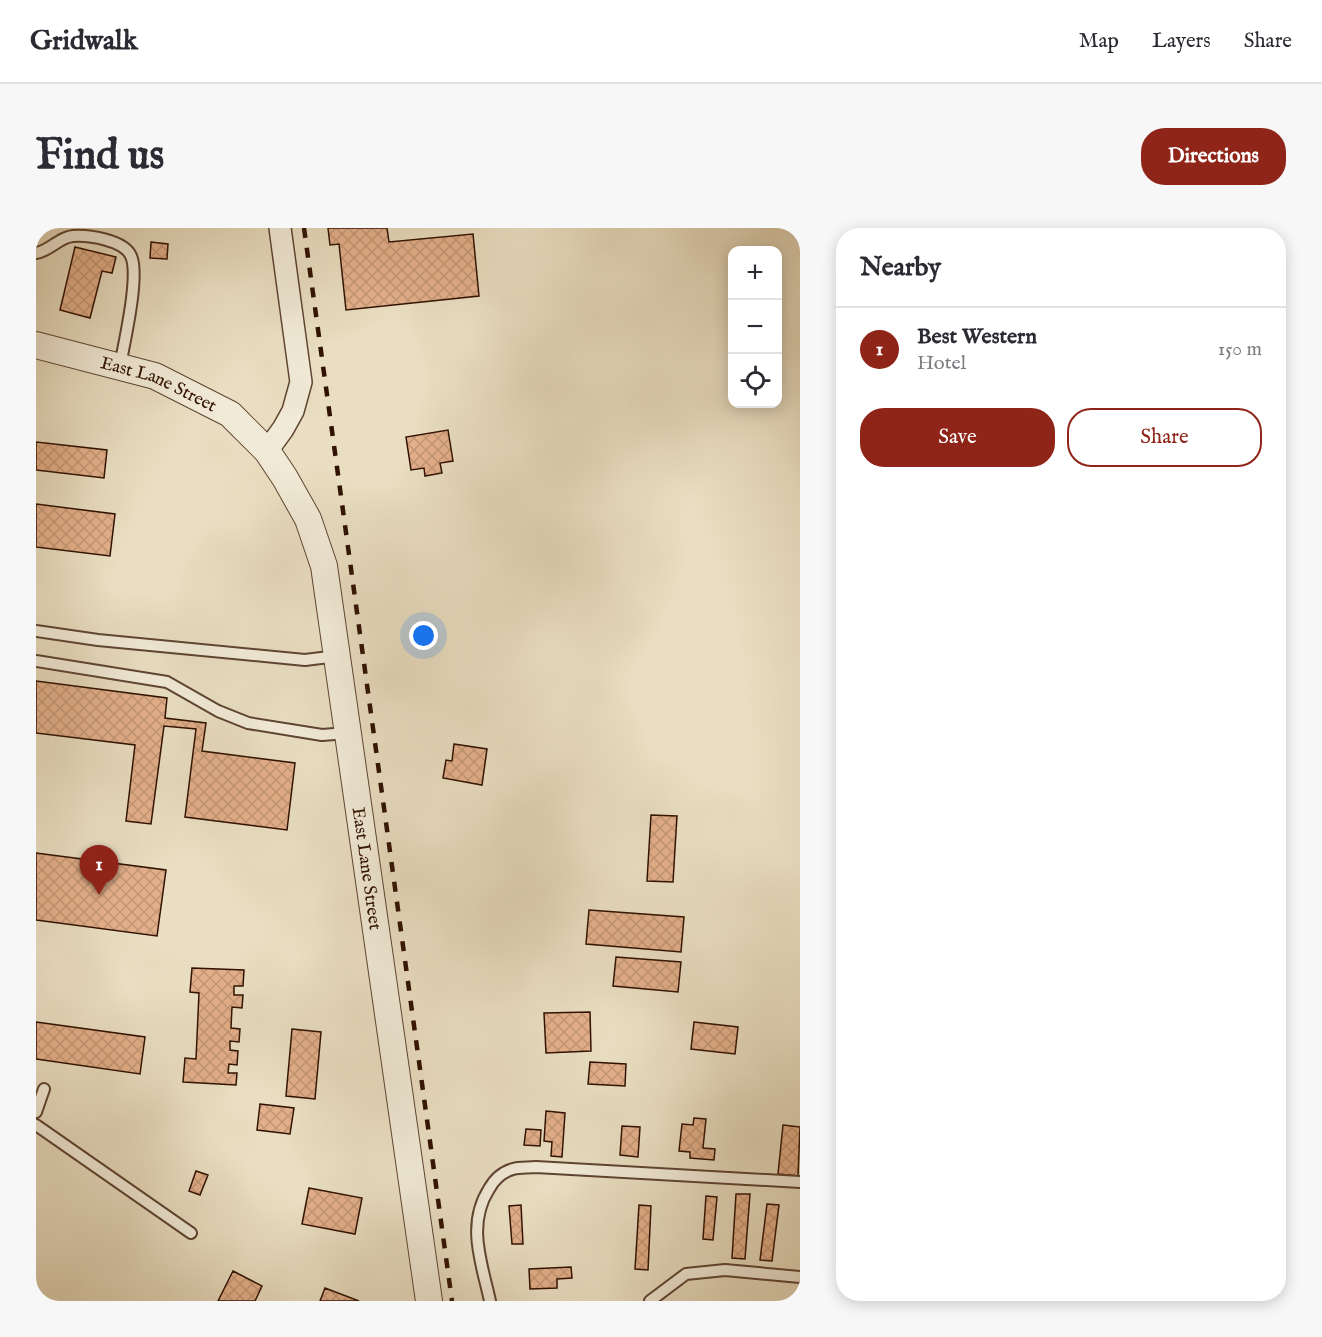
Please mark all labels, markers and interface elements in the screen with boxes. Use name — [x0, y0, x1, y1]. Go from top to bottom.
text: Gridwalk — [30, 24, 138, 59]
text: Map — [1079, 28, 1119, 55]
text: Layers — [1152, 28, 1211, 55]
text: Share — [1244, 28, 1292, 55]
button: Directions — [1141, 128, 1286, 185]
text: Find us — [36, 130, 164, 183]
map controls — [728, 246, 782, 408]
button: + — [728, 246, 782, 300]
text: Nearby — [860, 251, 941, 284]
button: − — [728, 300, 782, 354]
text: Best Western — [917, 323, 1037, 351]
text: 1 — [876, 337, 883, 362]
text: 150 m — [1218, 337, 1262, 362]
text: Hotel — [917, 351, 966, 376]
street label: East Lane Street — [98, 352, 220, 418]
button: locate — [728, 354, 782, 408]
button: Save — [860, 408, 1055, 467]
button: Share — [1067, 408, 1262, 467]
your location — [409, 621, 438, 650]
street label: East Lane Street — [346, 806, 386, 932]
pin: 1 — [80, 846, 118, 895]

